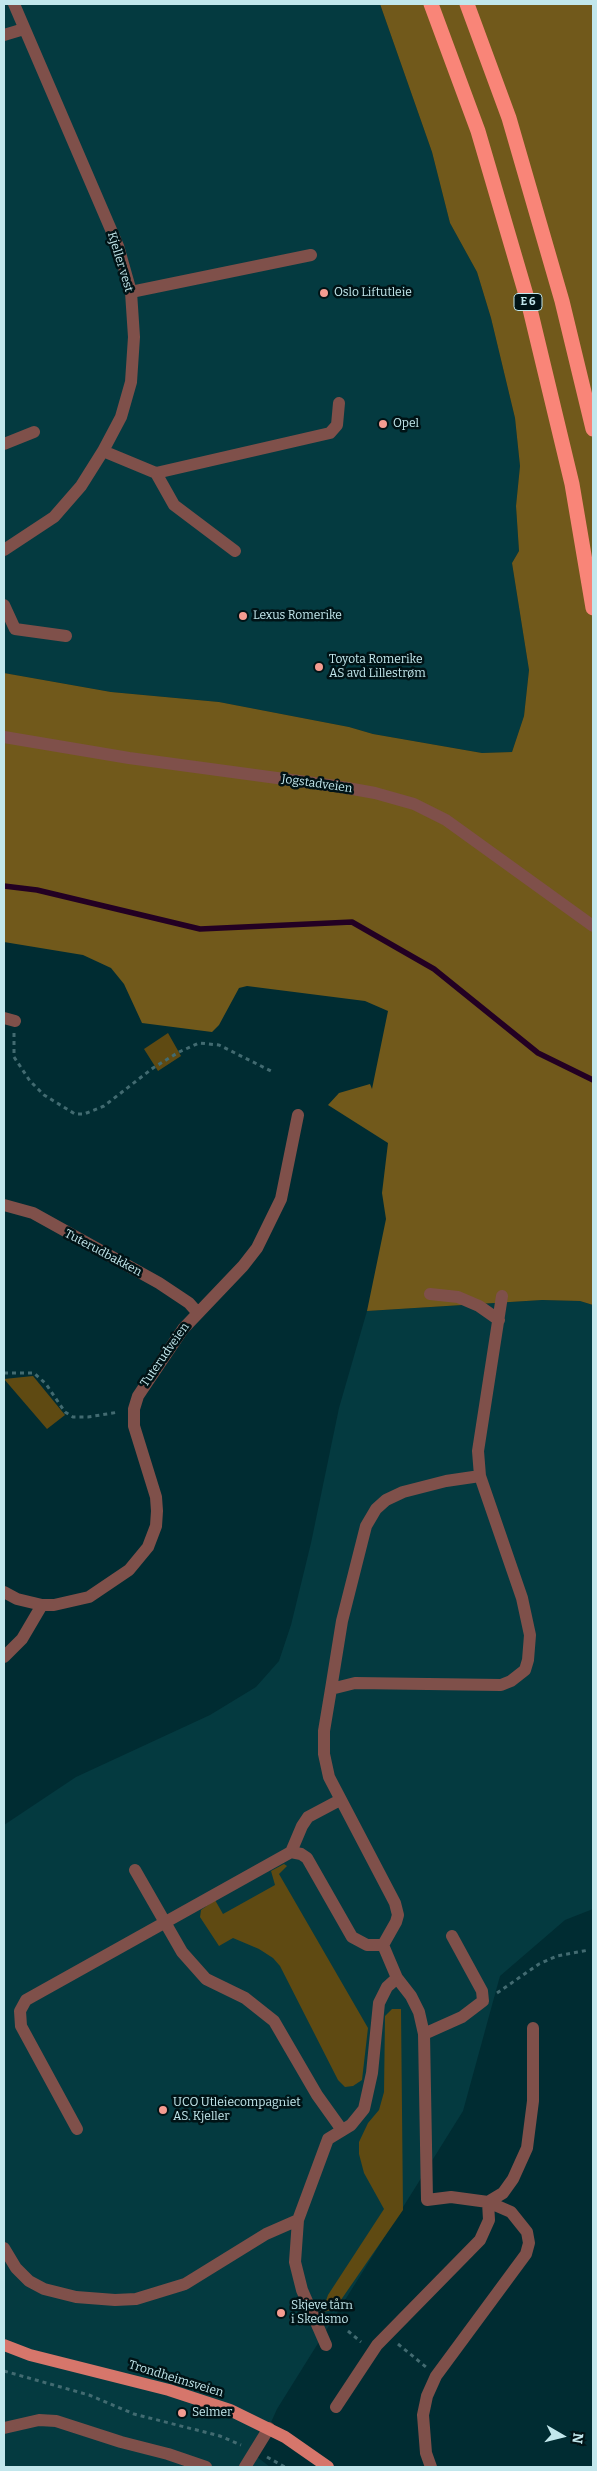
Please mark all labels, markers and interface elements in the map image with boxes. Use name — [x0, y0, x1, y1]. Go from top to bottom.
street label: Kjeller vest — [104, 230, 136, 294]
place label: Oslo Liftutleie — [334, 286, 412, 300]
marker: Oslo Liftutleie — [318, 287, 330, 299]
road number: E 6 — [514, 294, 542, 310]
place label: Opel — [393, 417, 419, 431]
marker: Opel — [377, 418, 389, 430]
place label: Lexus Romerike — [253, 609, 342, 623]
marker: Lexus Romerike — [237, 610, 249, 622]
place label: Toyota Romerike AS avd Lillestrøm — [329, 653, 426, 681]
marker: Toyota Romerike AS avd Lillestrøm — [313, 661, 325, 673]
street label: Jogstadveien — [281, 772, 353, 796]
street label: Tuterudbakken — [62, 1227, 144, 1279]
street label: Tuterudveien — [138, 1320, 192, 1390]
place label: UCO Utleiecompagniet AS. Kjeller — [173, 2096, 301, 2124]
marker: UCO Utleiecompagniet AS. Kjeller — [157, 2104, 169, 2116]
place label: Skjeve tårn i Skedsmo — [291, 2299, 353, 2327]
marker: Skjeve tårn i Skedsmo — [275, 2307, 287, 2319]
street label: Trondheimsveien — [127, 2358, 225, 2400]
place label: Selmer — [192, 2406, 232, 2420]
marker: Selmer — [176, 2407, 188, 2419]
north arrow — [537, 2411, 587, 2461]
text: N — [568, 2432, 587, 2445]

